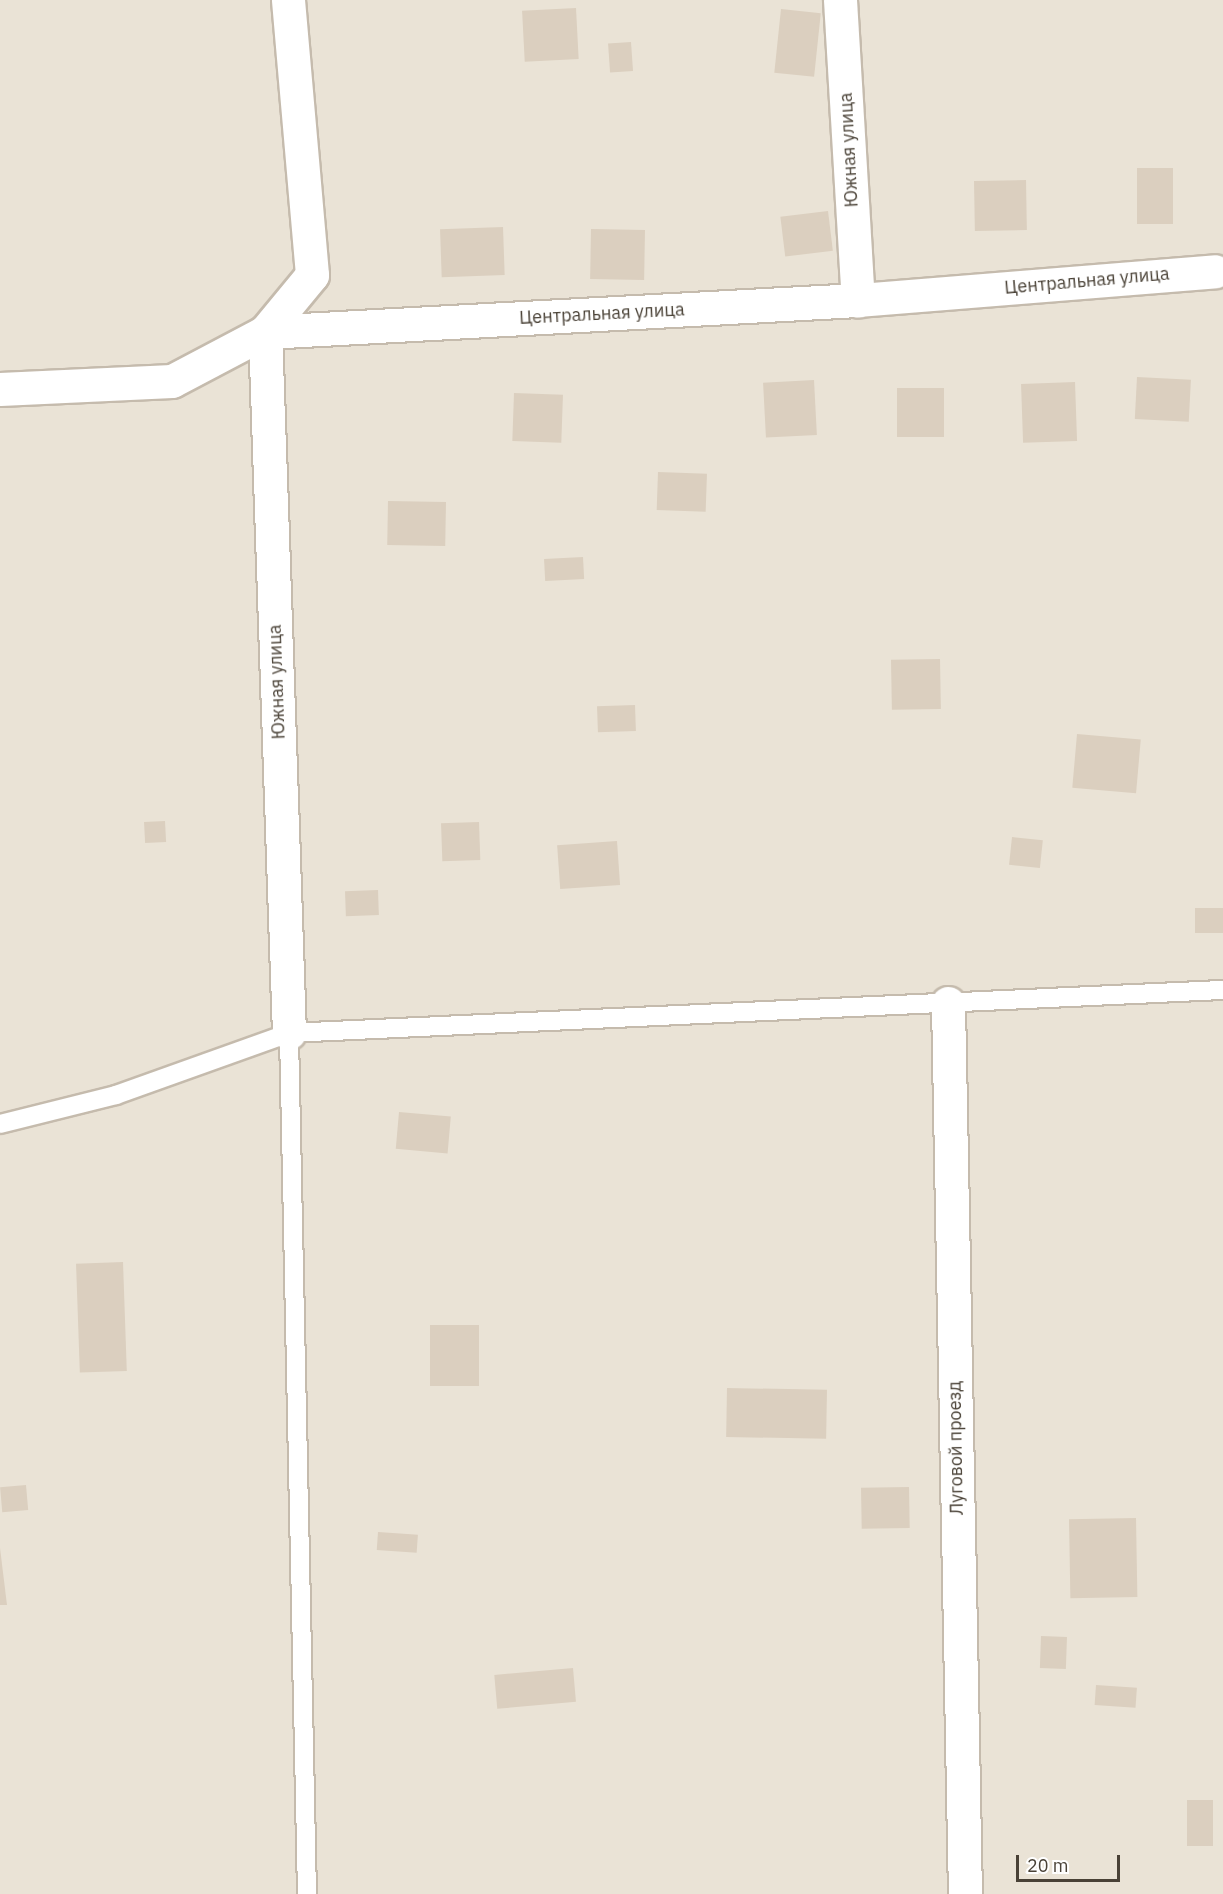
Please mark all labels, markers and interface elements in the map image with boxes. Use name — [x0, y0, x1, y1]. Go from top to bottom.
street label: Южная улица — [835, 92, 863, 208]
street label: Центральная улица — [1004, 263, 1170, 299]
street label: Центральная улица — [519, 299, 685, 329]
street label: Южная улица — [264, 624, 290, 740]
street label: Луговой проезд — [944, 1381, 968, 1515]
scale bar — [1019, 1843, 1122, 1881]
text: 20 m — [1027, 1854, 1069, 1877]

